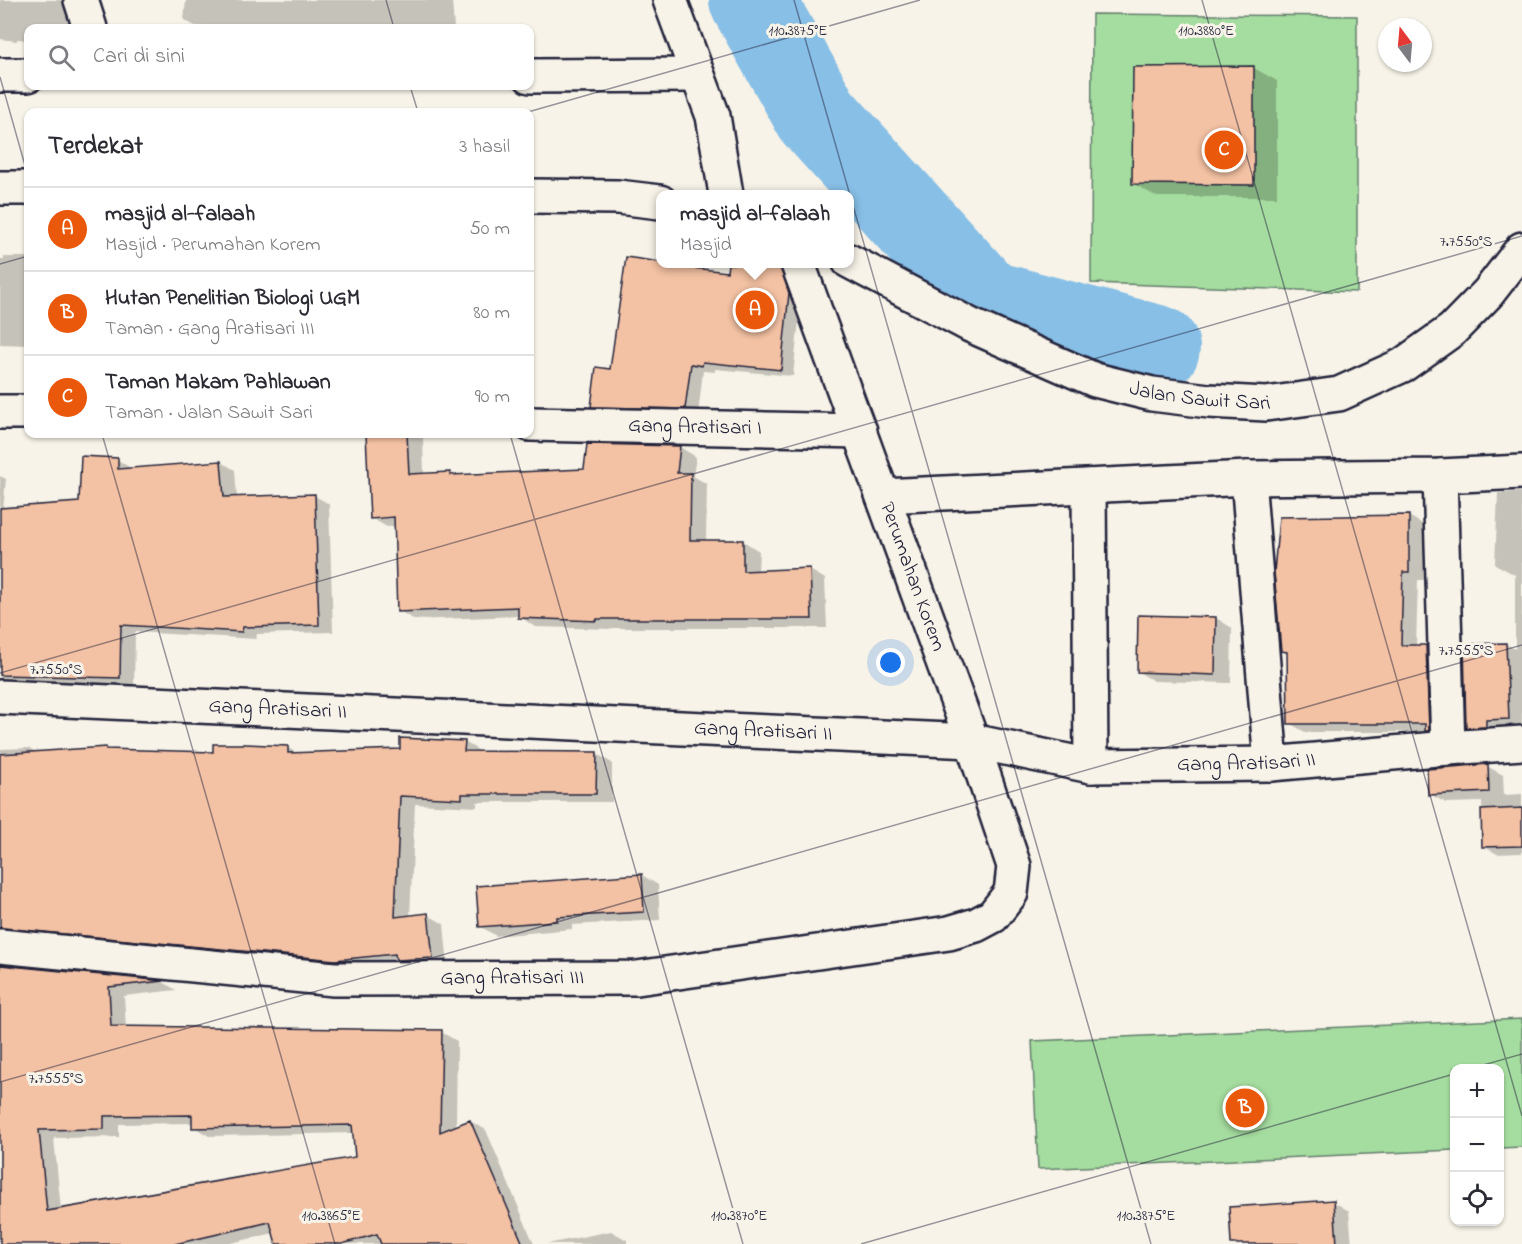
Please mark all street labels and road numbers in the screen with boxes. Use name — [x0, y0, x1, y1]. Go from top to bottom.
street label: Jalan Sawit Sari — [1126, 374, 1272, 419]
street label: Gang Aratisari I — [628, 411, 762, 444]
street label: Perumahan Korem — [871, 498, 953, 656]
street label: Gang Aratisari II — [208, 691, 348, 728]
street label: Gang Aratisari II — [693, 713, 833, 750]
street label: Gang Aratisari II — [1177, 745, 1317, 782]
street label: Gang Aratisari III — [441, 963, 584, 996]

